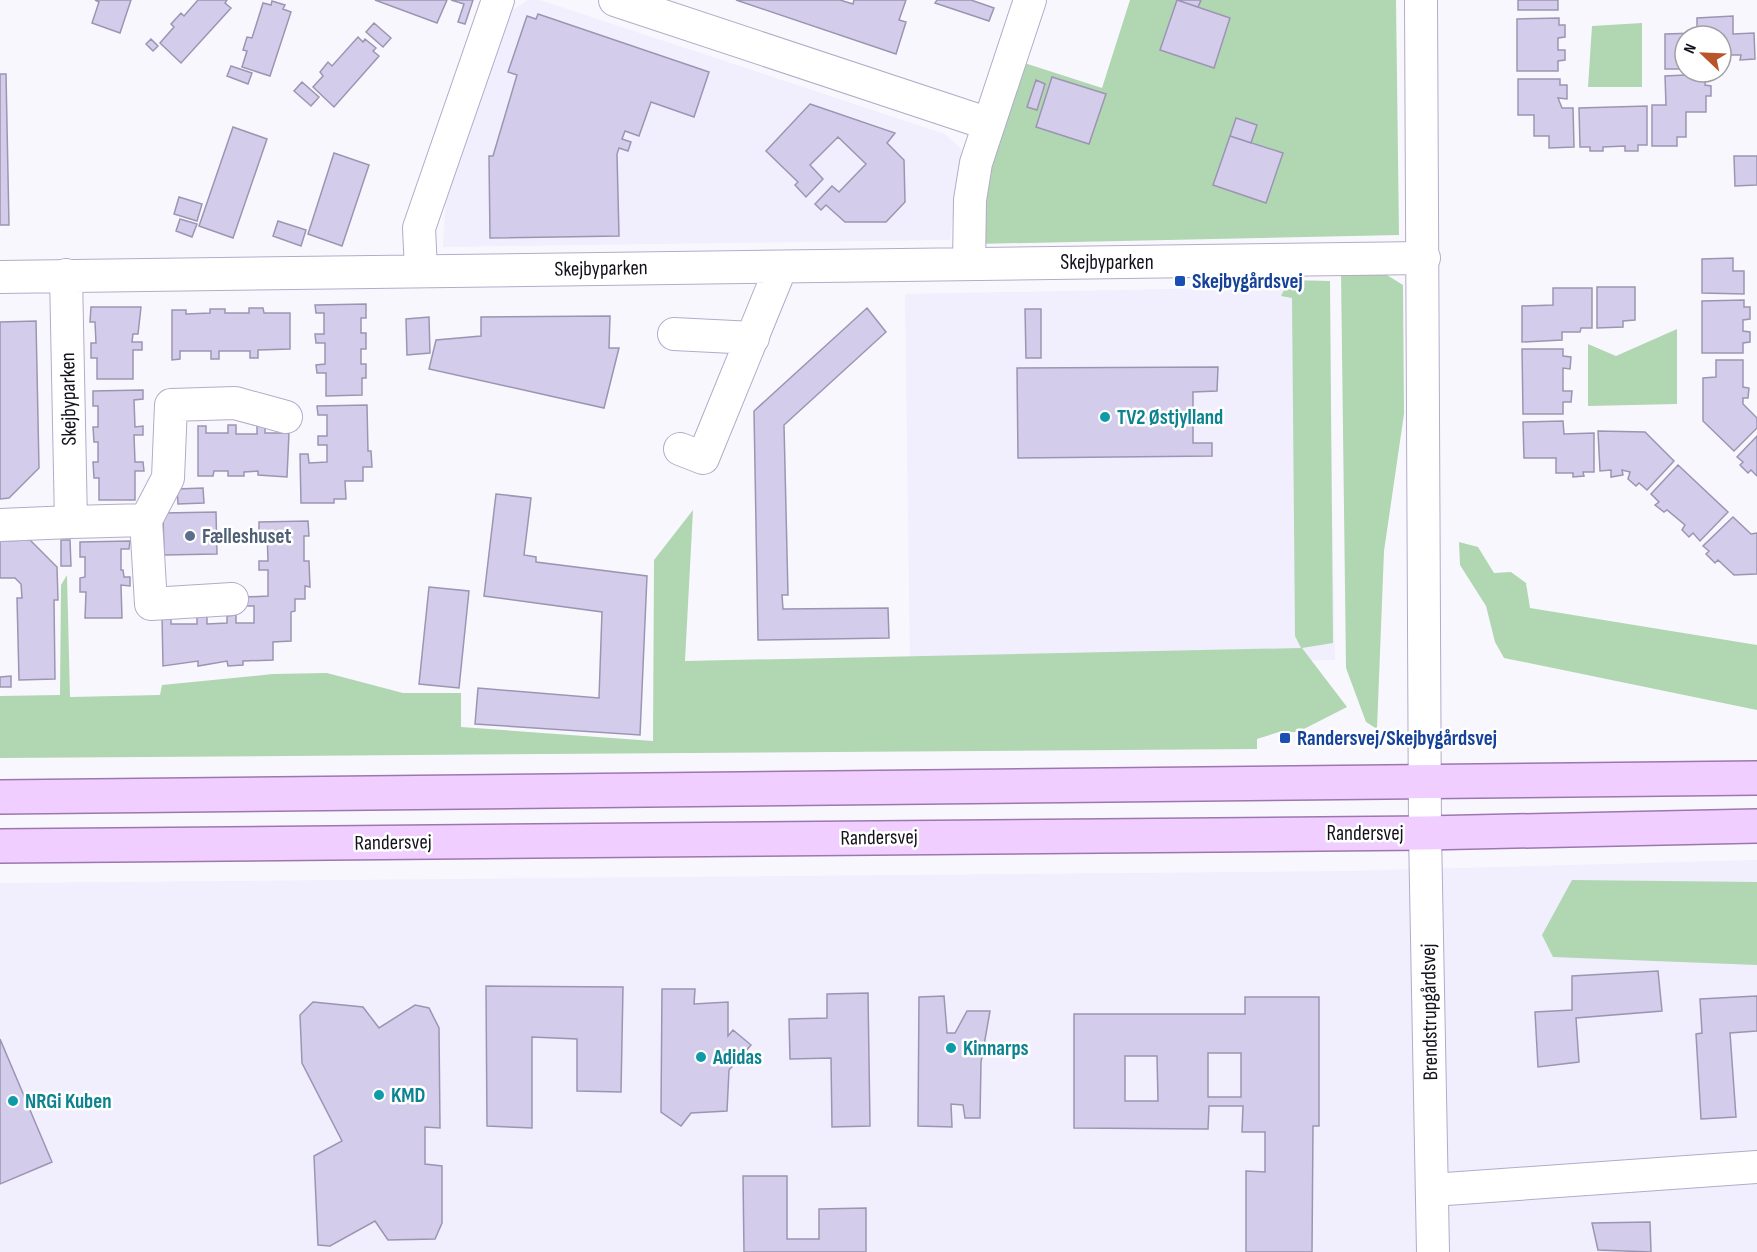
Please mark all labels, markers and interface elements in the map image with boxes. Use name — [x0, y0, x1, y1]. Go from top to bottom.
north arrow — [1673, 24, 1733, 84]
text: N — [1680, 41, 1701, 56]
street label: Skejbyparken — [1060, 250, 1154, 275]
street label: Skejbyparken — [554, 255, 648, 282]
place label: Skejbygårdsvej — [1192, 269, 1303, 294]
marker: Skejbygårdsvej — [1173, 274, 1187, 288]
street label: Skejbyparken — [55, 352, 82, 446]
place label: TV2 Østjylland — [1117, 405, 1223, 430]
marker: TV2 Østjylland — [1098, 410, 1112, 424]
place label: Fælleshuset — [202, 524, 291, 549]
marker: Fælleshuset — [183, 529, 197, 543]
place label: Randersvej/Skejbygårdsvej — [1297, 726, 1497, 751]
marker: Randersvej/Skejbygårdsvej — [1278, 731, 1292, 745]
street label: Randersvej — [1326, 821, 1404, 846]
street label: Randersvej — [840, 824, 918, 851]
street label: Randersvej — [354, 829, 432, 856]
street label: Brendstrupgårdsvej — [1416, 943, 1443, 1081]
place label: Kinnarps — [963, 1036, 1029, 1061]
marker: Kinnarps — [944, 1041, 958, 1055]
place label: Adidas — [712, 1045, 762, 1070]
marker: Adidas — [694, 1050, 708, 1064]
place label: KMD — [391, 1083, 426, 1108]
marker: KMD — [372, 1088, 386, 1102]
place label: NRGi Kuben — [25, 1089, 112, 1114]
marker: NRGi Kuben — [6, 1094, 20, 1108]

